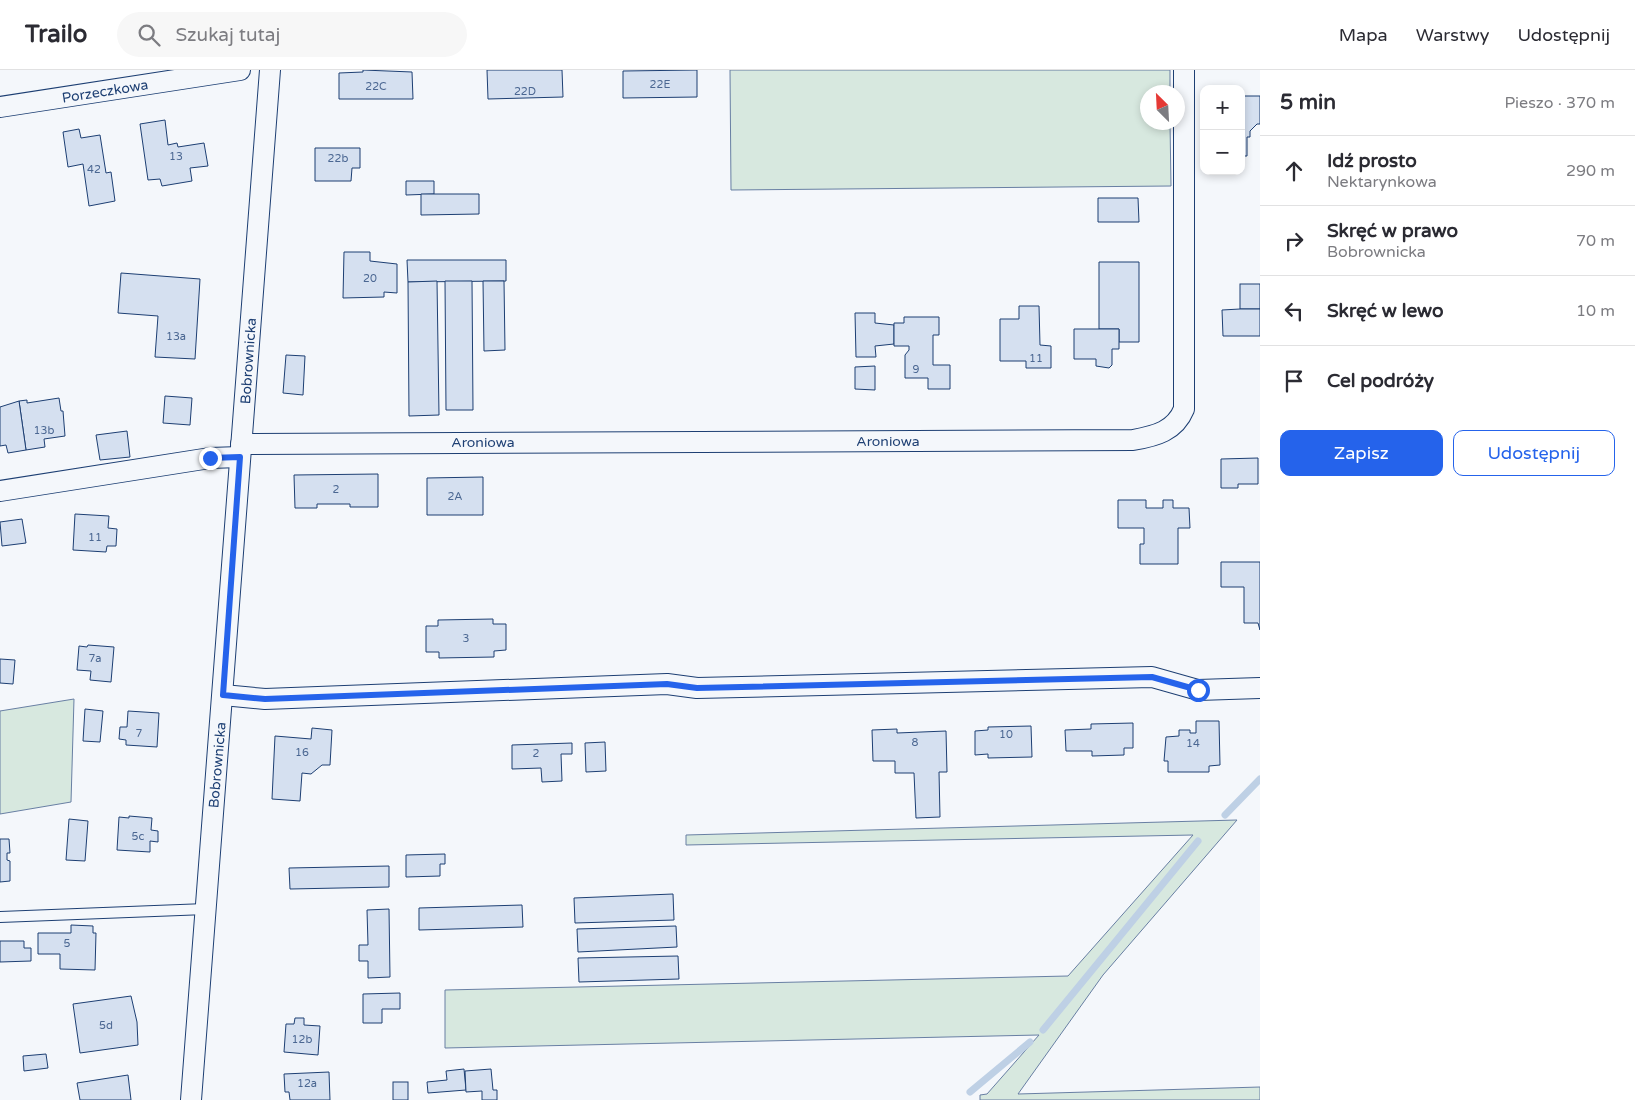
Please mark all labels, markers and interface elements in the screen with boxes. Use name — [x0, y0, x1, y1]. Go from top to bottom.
search box — [117, 12, 467, 57]
text: Trailo — [25, 20, 87, 49]
icon: search — [135, 21, 163, 49]
text: Szukaj tutaj — [175, 24, 280, 46]
text: Mapa — [1339, 24, 1388, 46]
text: Warstwy — [1416, 24, 1489, 46]
text: Udostępnij — [1517, 24, 1610, 46]
street label: Porzeczkowa — [61, 76, 149, 107]
house number: 22E — [650, 78, 670, 91]
house number: 22C — [365, 80, 387, 93]
house number: 22D — [514, 85, 536, 98]
north arrow — [1140, 85, 1185, 130]
map controls — [1200, 85, 1245, 175]
button: + — [1200, 85, 1245, 130]
text: 5 min — [1280, 90, 1336, 115]
text: Pieszo · 370 m — [1504, 93, 1615, 113]
button: − — [1200, 130, 1245, 175]
house number: 13 — [169, 150, 183, 163]
text: Idź prosto — [1327, 150, 1417, 172]
house number: 22b — [328, 152, 348, 165]
icon: ahead — [1280, 157, 1308, 185]
text: 290 m — [1566, 161, 1615, 181]
house number: 42 — [87, 163, 101, 176]
text: Nektarynkowa — [1327, 172, 1437, 192]
text: Skręć w prawo — [1327, 220, 1458, 242]
icon: right — [1280, 227, 1308, 255]
text: 70 m — [1576, 231, 1615, 251]
text: Bobrownicka — [1327, 242, 1426, 262]
house number: 20 — [363, 272, 377, 285]
icon: left — [1280, 297, 1308, 325]
text: Skręć w lewo — [1327, 300, 1444, 322]
text: 10 m — [1576, 301, 1615, 321]
street label: Bobrownicka — [237, 317, 260, 405]
house number: 13a — [166, 330, 186, 343]
house number: 11 — [1029, 352, 1043, 365]
house number: 9 — [913, 363, 920, 376]
icon: arrive — [1280, 367, 1308, 395]
text: Cel podróży — [1327, 370, 1434, 392]
house number: 13b — [34, 424, 54, 437]
button: Zapisz — [1280, 430, 1443, 476]
button: Udostępnij — [1453, 430, 1615, 476]
street label: Aroniowa — [856, 433, 920, 450]
street label: Aroniowa — [451, 434, 515, 451]
route end — [199, 447, 222, 470]
house number: 2 — [333, 483, 340, 496]
house number: 2A — [447, 490, 463, 503]
house number: 11 — [88, 531, 102, 544]
house number: 3 — [463, 632, 470, 645]
house number: 7a — [88, 652, 102, 665]
route start — [1187, 679, 1210, 702]
street label: Bobrownicka — [205, 721, 230, 809]
house number: 7 — [136, 727, 143, 740]
house number: 10 — [999, 728, 1013, 741]
house number: 8 — [912, 736, 919, 749]
house number: 14 — [1186, 737, 1200, 750]
house number: 16 — [295, 746, 309, 759]
house number: 2 — [533, 747, 540, 760]
house number: 5c — [132, 830, 145, 843]
house number: 5 — [64, 937, 71, 950]
house number: 5d — [99, 1019, 113, 1032]
house number: 12b — [292, 1033, 312, 1046]
house number: 12a — [297, 1077, 317, 1090]

